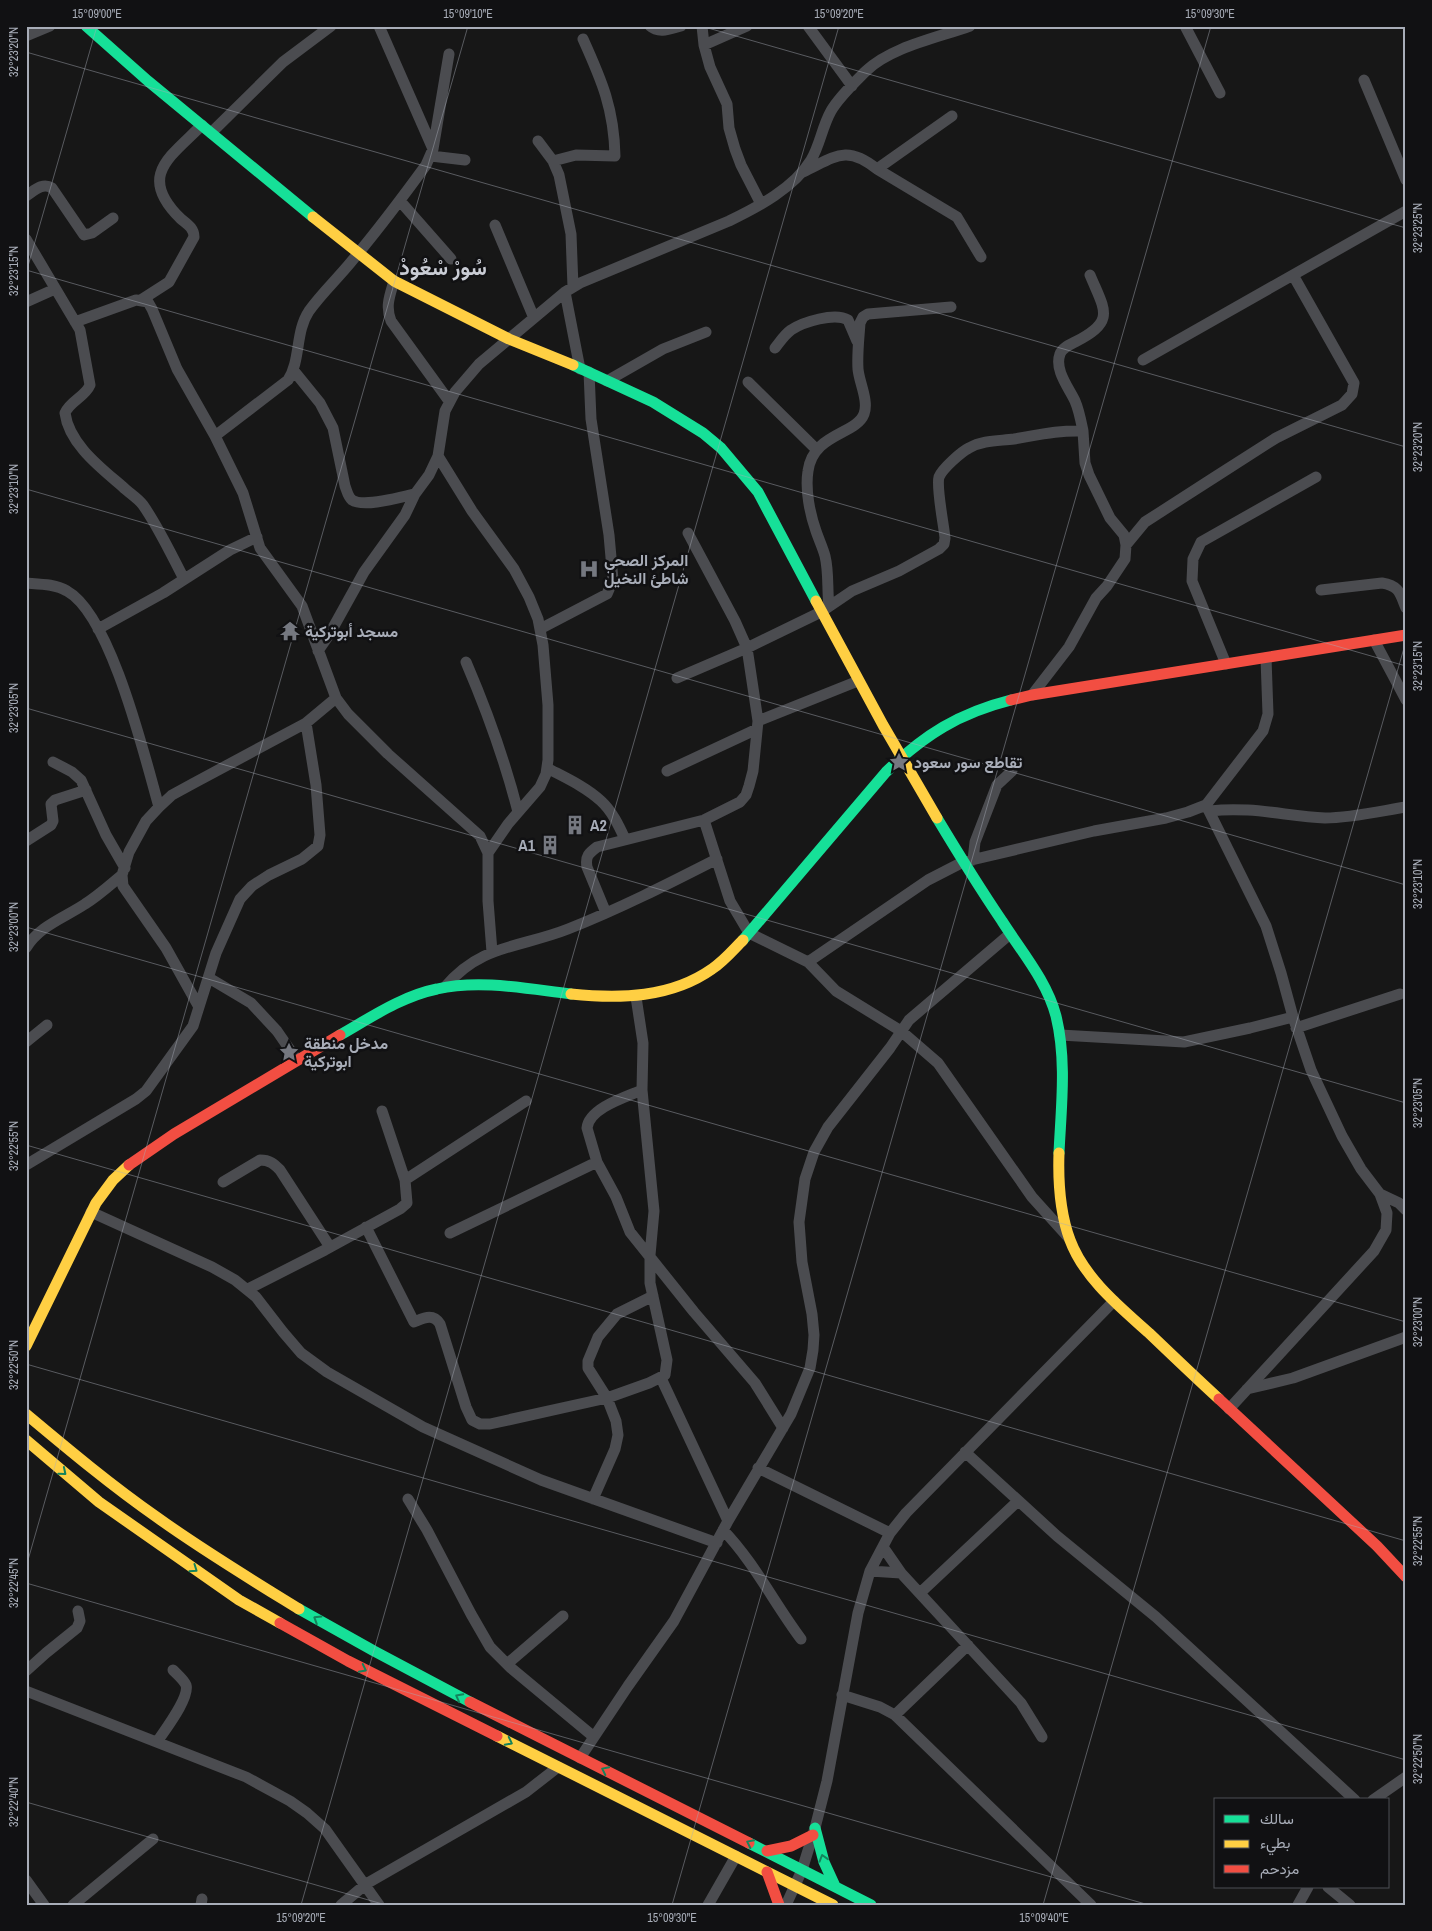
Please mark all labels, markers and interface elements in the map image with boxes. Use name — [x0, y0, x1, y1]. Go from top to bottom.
text: 15°09'00"E — [72, 6, 122, 22]
text: 15°09'10"E — [443, 6, 493, 22]
text: 15°09'20"E — [814, 6, 864, 22]
text: 15°09'30"E — [1185, 6, 1235, 22]
text: 32°23'20"N — [6, 27, 22, 77]
text: 32°23'25"N — [1410, 203, 1426, 253]
text: 32°23'15"N — [6, 246, 22, 296]
district label: سُورْ سْعُودْ — [399, 253, 487, 282]
text: 32°23'20"N — [1410, 422, 1426, 472]
text: 32°23'10"N — [6, 464, 22, 514]
place label: المركز الصحي شاطئ النخيل — [604, 549, 689, 589]
hospital icon: المركز الصحي شاطئ النخيل — [578, 558, 600, 580]
temple icon: مسجد أبوتركية — [279, 620, 301, 642]
place label: مسجد أبوتركية — [305, 620, 398, 642]
text: 32°23'15"N — [1410, 641, 1426, 691]
text: 32°23'05"N — [6, 683, 22, 733]
place icon: تقاطع سور سعود — [888, 751, 910, 773]
place label: تقاطع سور سعود — [914, 751, 1022, 774]
building icon: A2 — [564, 814, 586, 836]
place label: A2 — [590, 814, 607, 836]
place label: A1 — [518, 834, 536, 856]
building icon: A1 — [539, 834, 561, 856]
text: 32°23'10"N — [1410, 859, 1426, 909]
text: 32°23'00"N — [6, 902, 22, 952]
place label: مدخل منطقة ابوتركية — [304, 1032, 388, 1072]
place icon: مدخل منطقة ابوتركية — [278, 1041, 300, 1063]
text: 32°23'05"N — [1410, 1078, 1426, 1128]
text: 32°22'55"N — [6, 1121, 22, 1171]
text: 32°23'00"N — [1410, 1297, 1426, 1347]
text: 32°22'50"N — [6, 1340, 22, 1390]
one-way arrow — [58, 1466, 67, 1475]
text: 32°22'55"N — [1410, 1516, 1426, 1566]
text: 32°22'45"N — [6, 1558, 22, 1608]
one-way arrow — [188, 1563, 198, 1572]
one-way arrow — [313, 1616, 323, 1625]
one-way arrow — [358, 1663, 367, 1673]
one-way arrow — [456, 1693, 465, 1703]
text: 32°22'50"N — [1410, 1734, 1426, 1784]
one-way arrow — [503, 1736, 512, 1746]
one-way arrow — [601, 1766, 610, 1776]
text: 32°22'40"N — [6, 1777, 22, 1827]
legend — [1214, 1798, 1390, 1888]
text: سالك — [1260, 1808, 1294, 1829]
text: بطيء — [1260, 1832, 1290, 1856]
one-way arrow — [746, 1838, 755, 1849]
one-way arrow — [818, 1854, 828, 1862]
text: مزدحم — [1260, 1858, 1299, 1879]
text: 15°09'20"E — [276, 1910, 326, 1926]
text: 15°09'30"E — [647, 1910, 697, 1926]
text: 15°09'40"E — [1019, 1910, 1069, 1926]

